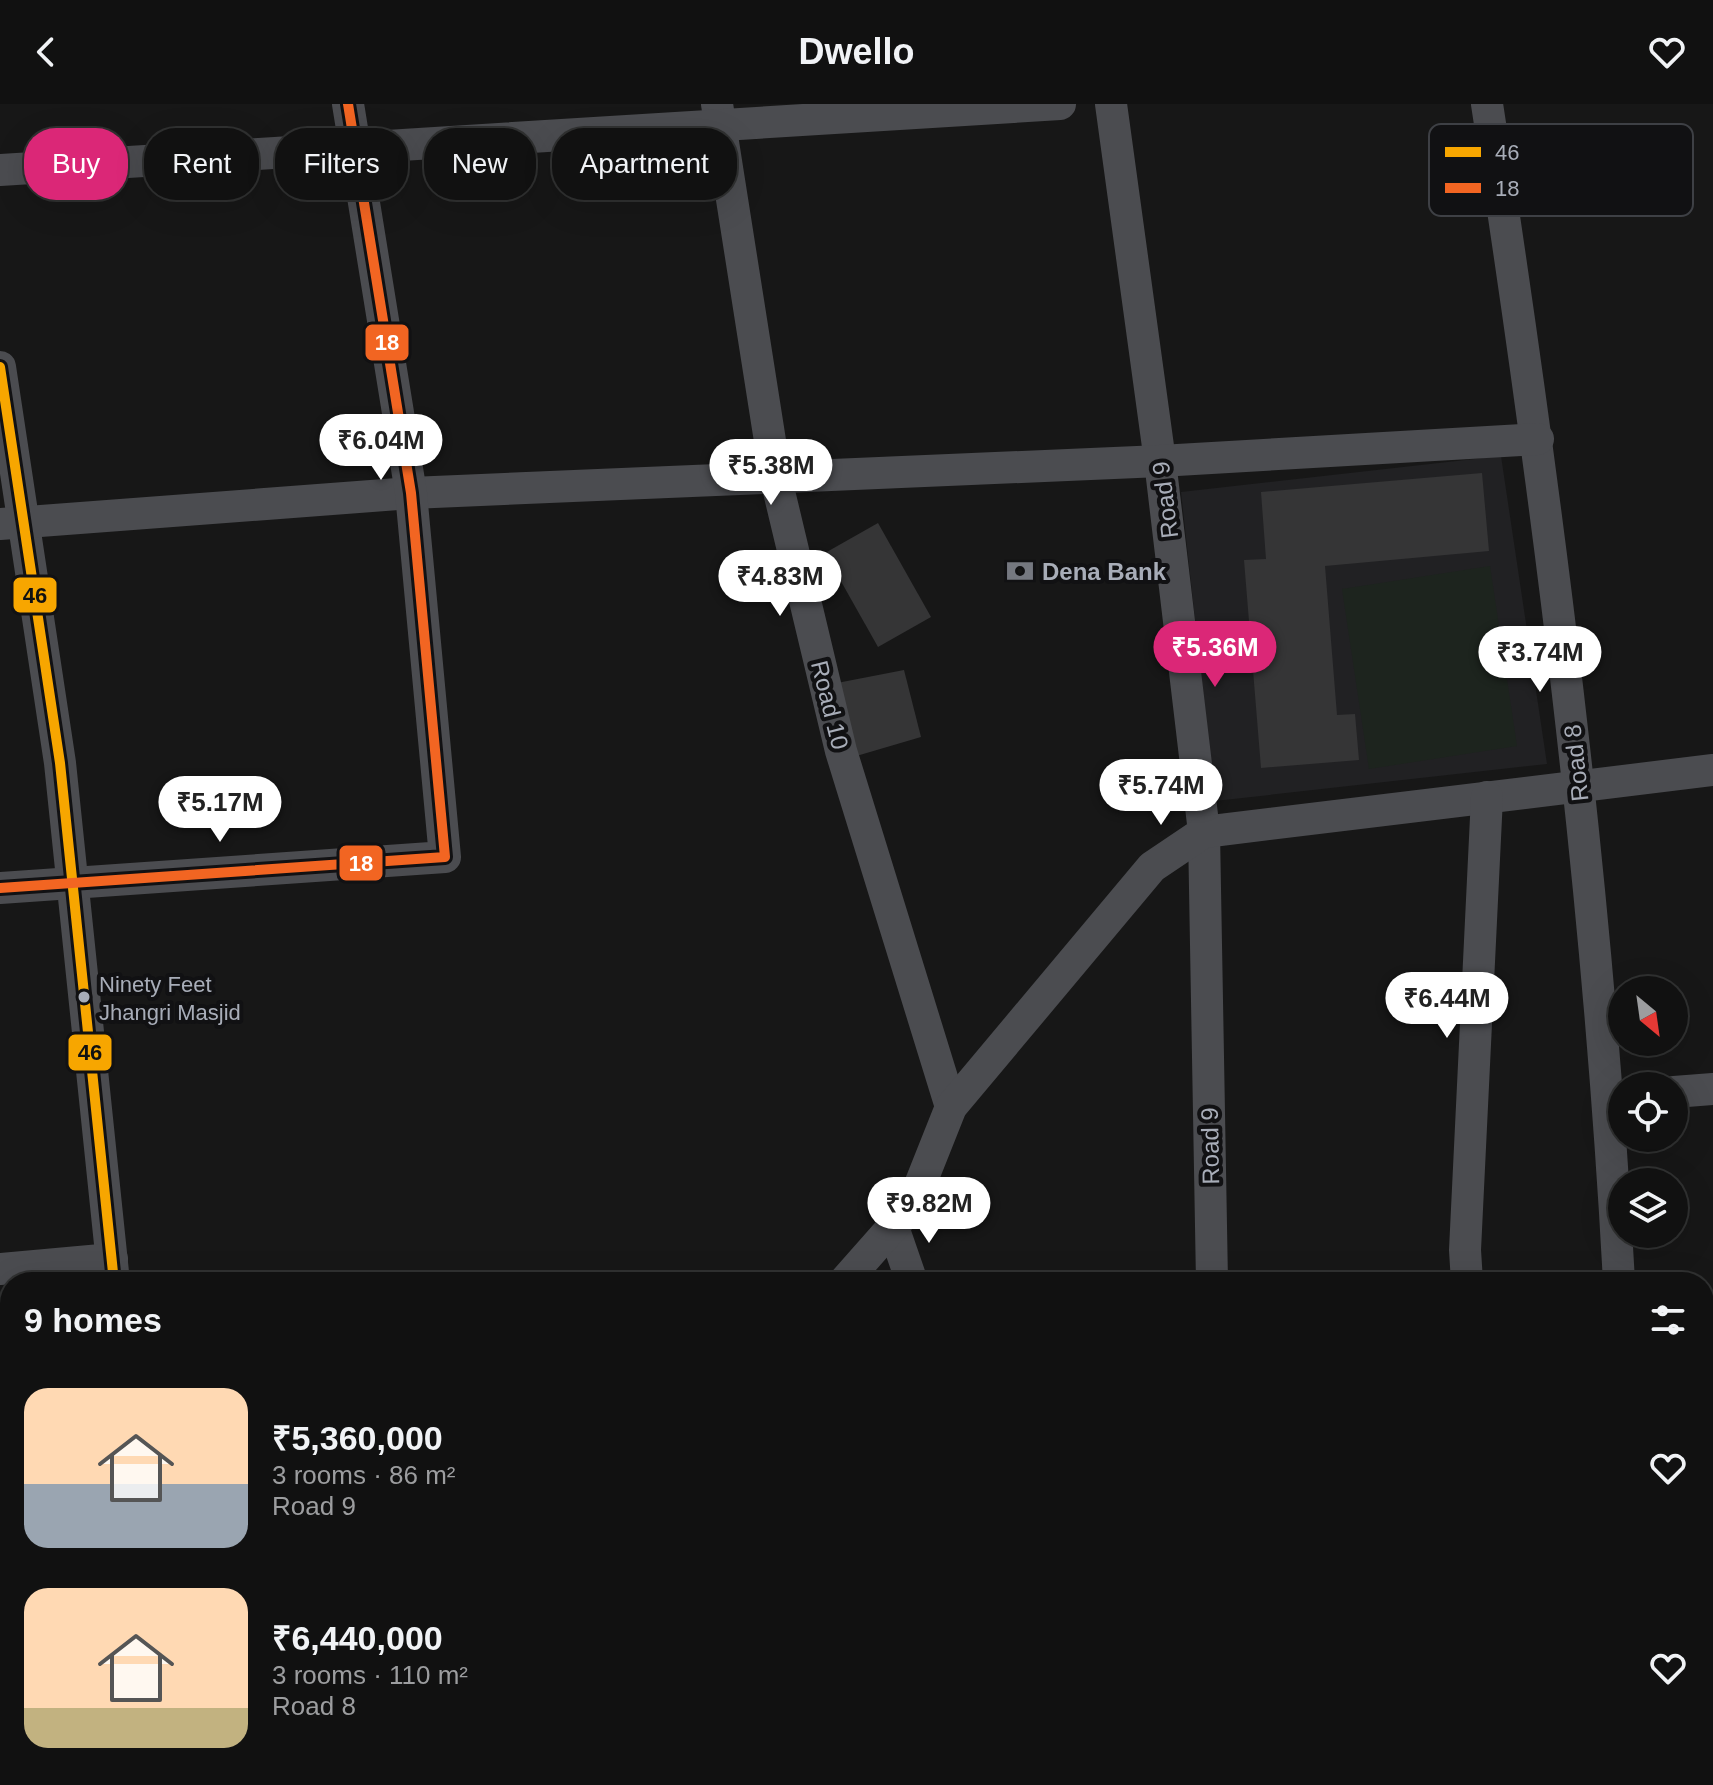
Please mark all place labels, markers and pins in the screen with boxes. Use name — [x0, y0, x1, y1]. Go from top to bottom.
pin: ₹6.04M — [316, 414, 446, 482]
pin: ₹5.38M — [706, 439, 836, 507]
pin: ₹4.83M — [715, 550, 845, 618]
bank icon: Dena Bank — [1005, 556, 1035, 586]
place label: Dena Bank — [1042, 558, 1167, 585]
pin: ₹5.36M — [1150, 621, 1280, 689]
pin: ₹3.74M — [1475, 626, 1605, 694]
pin: ₹5.74M — [1096, 759, 1226, 827]
pin: ₹5.17M — [155, 776, 285, 844]
place label: Ninety Feet Jhangri Masjid — [99, 972, 241, 1025]
pin: ₹6.44M — [1382, 972, 1512, 1040]
marker: Ninety Feet Jhangri Masjid — [76, 989, 92, 1005]
pin: ₹9.82M — [864, 1177, 994, 1245]

